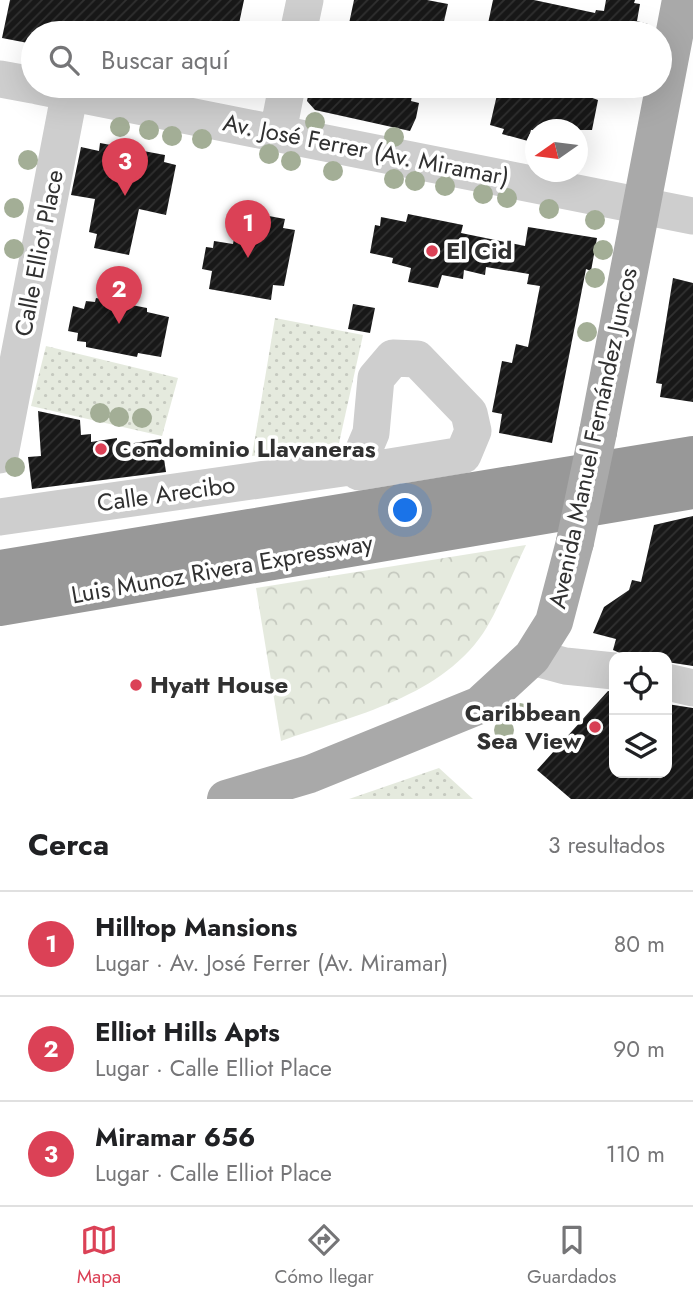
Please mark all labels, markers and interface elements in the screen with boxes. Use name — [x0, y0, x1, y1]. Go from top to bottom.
search box — [21, 21, 672, 98]
icon: search — [45, 41, 83, 79]
text: Buscar aquí — [101, 41, 229, 79]
street label: Av. José Ferrer (Av. Miramar) — [220, 105, 512, 194]
north arrow — [525, 119, 588, 182]
pin: 3 — [102, 138, 148, 196]
street label: Calle Elliot Place — [5, 167, 72, 339]
pin: 1 — [225, 200, 271, 258]
place label: El Cid — [446, 233, 512, 268]
marker: El Cid — [424, 243, 440, 259]
street label: Avenida Manuel Fernández Juncos — [539, 264, 646, 612]
pin: 2 — [96, 266, 142, 324]
place label: Condominio Llavaneras — [115, 431, 376, 466]
marker: Condominio Llavaneras — [93, 441, 109, 457]
street label: Calle Arecibo — [95, 466, 237, 521]
your location — [388, 493, 422, 527]
street label: Luis Munoz Rivera Expressway — [68, 525, 376, 612]
map controls — [609, 652, 672, 778]
button: locate — [609, 652, 672, 715]
place label: Hyatt House — [150, 667, 288, 702]
marker: Hyatt House — [128, 677, 144, 693]
place label: Caribbean Sea View — [465, 695, 582, 758]
button: layers — [609, 715, 672, 778]
marker: Caribbean Sea View — [587, 719, 603, 735]
text: Cerca — [28, 823, 109, 866]
text: 3 resultados — [548, 828, 665, 862]
text: Hilltop Mansions — [95, 908, 297, 946]
text: 1 — [45, 927, 57, 961]
text: 80 m — [614, 927, 665, 961]
text: Lugar · Av. José Ferrer (Av. Miramar) — [95, 946, 448, 980]
text: Elliot Hills Apts — [95, 1013, 280, 1051]
text: 2 — [43, 1032, 59, 1066]
text: 90 m — [613, 1032, 665, 1066]
text: Lugar · Calle Elliot Place — [95, 1051, 332, 1085]
text: Miramar 656 — [95, 1118, 255, 1156]
text: 3 — [44, 1137, 58, 1171]
text: 110 m — [606, 1137, 665, 1171]
text: Lugar · Calle Elliot Place — [95, 1156, 332, 1190]
tab: Mapa — [77, 1221, 121, 1290]
tab: Cómo llegar — [274, 1221, 374, 1290]
tab: Guardados — [527, 1221, 616, 1290]

